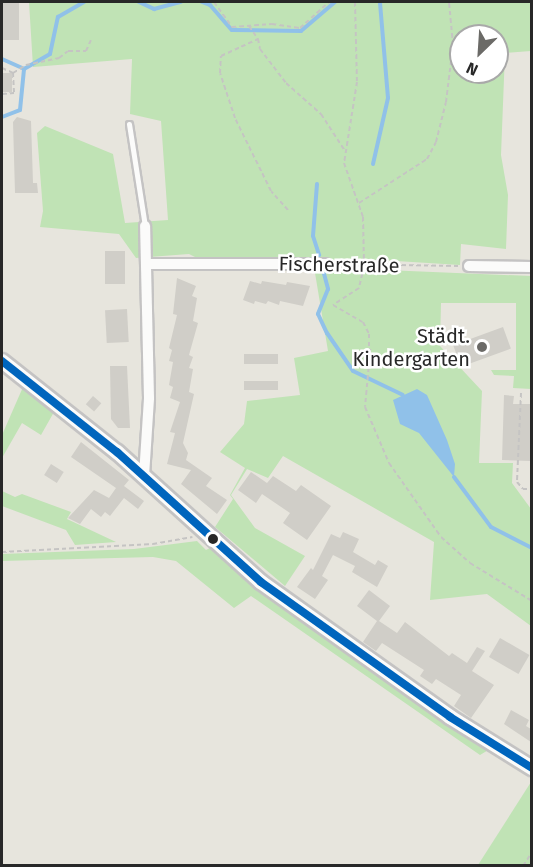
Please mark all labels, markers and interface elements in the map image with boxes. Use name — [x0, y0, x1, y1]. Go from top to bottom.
north arrow — [449, 24, 509, 84]
text: N — [463, 58, 481, 80]
street label: Fischerstraße — [278, 252, 400, 278]
place label: Städt. Kindergarten — [352, 324, 470, 371]
marker: Städt. Kindergarten — [475, 340, 489, 354]
unlabelled marker — [207, 533, 219, 545]

